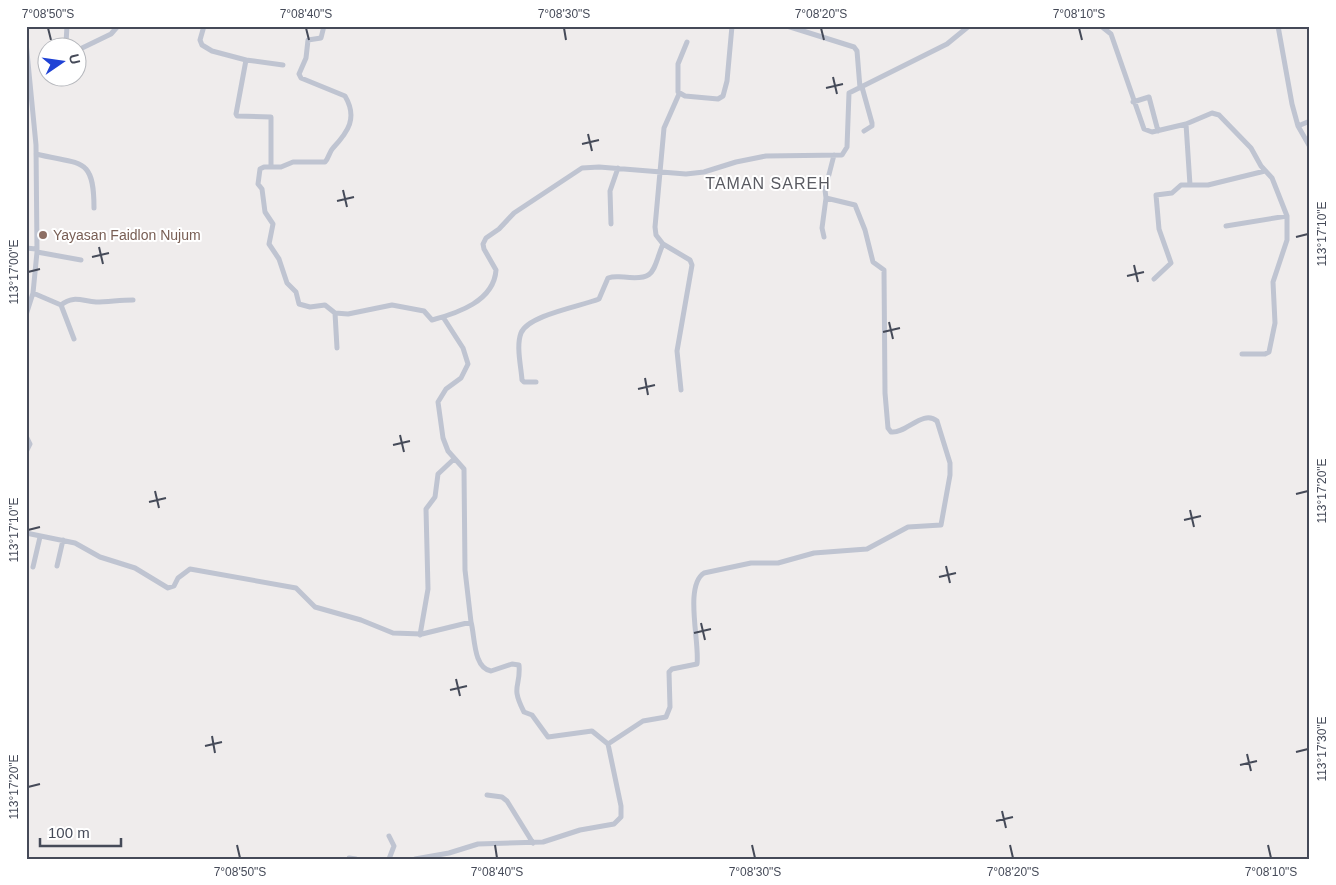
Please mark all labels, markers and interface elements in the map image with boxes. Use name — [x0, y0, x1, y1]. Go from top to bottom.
text: 7°08'50"S — [22, 7, 74, 21]
text: 7°08'40"S — [280, 7, 332, 21]
text: 7°08'30"S — [538, 7, 590, 21]
text: 7°08'20"S — [795, 7, 847, 21]
text: 7°08'10"S — [1053, 7, 1105, 21]
north arrow — [38, 38, 88, 88]
text: U — [66, 52, 84, 66]
district label: TAMAN SAREH — [705, 175, 831, 192]
text: 113°17'10"E — [1315, 201, 1329, 267]
place label: Yayasan Faidlon Nujum — [53, 227, 201, 243]
marker: Yayasan Faidlon Nujum — [37, 229, 49, 241]
text: 113°17'00"E — [7, 239, 21, 305]
text: 113°17'20"E — [1315, 458, 1329, 524]
text: 113°17'10"E — [7, 497, 21, 563]
text: 113°17'30"E — [1315, 716, 1329, 782]
text: 113°17'20"E — [7, 754, 21, 820]
scale bar — [40, 815, 121, 847]
text: 100 m — [48, 824, 90, 841]
text: 7°08'50"S — [214, 865, 266, 879]
text: 7°08'40"S — [471, 865, 523, 879]
text: 7°08'30"S — [729, 865, 781, 879]
text: 7°08'20"S — [987, 865, 1039, 879]
text: 7°08'10"S — [1245, 865, 1297, 879]

